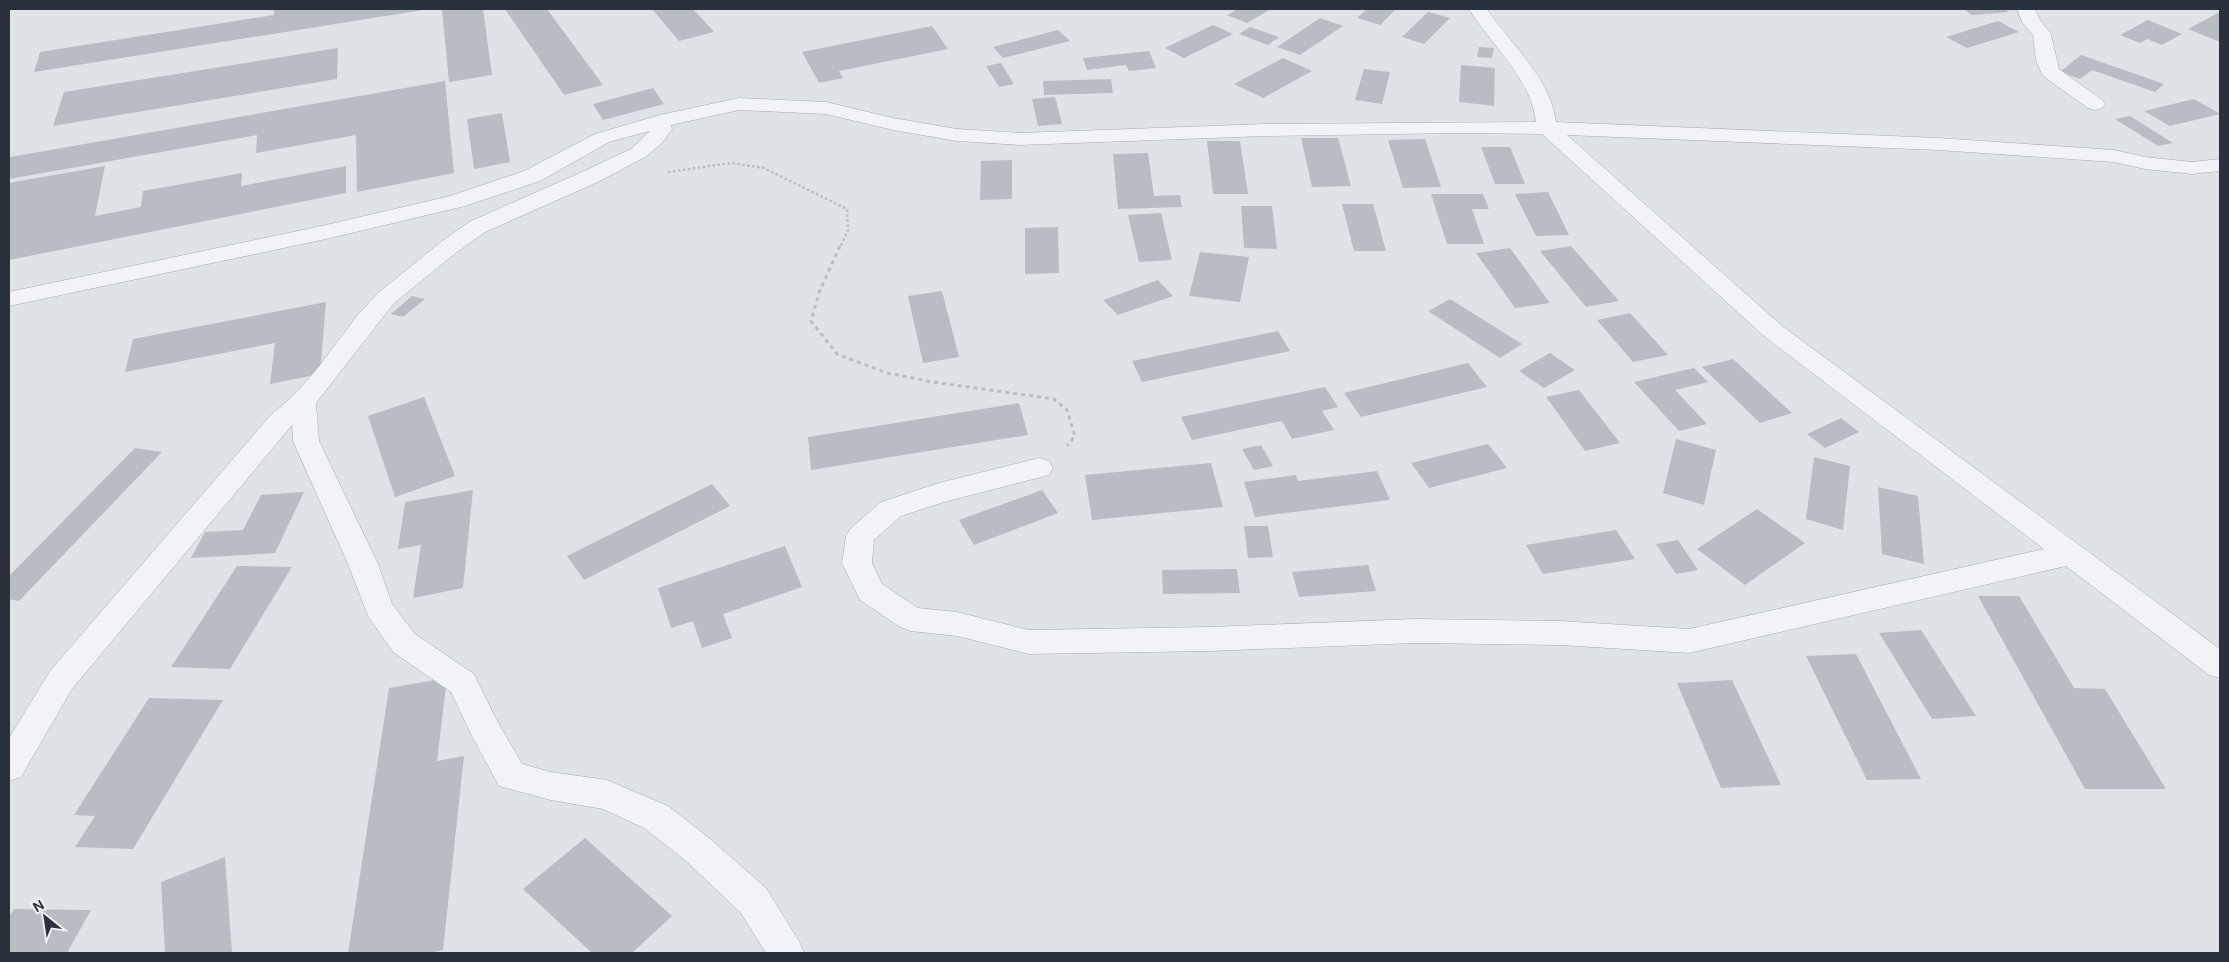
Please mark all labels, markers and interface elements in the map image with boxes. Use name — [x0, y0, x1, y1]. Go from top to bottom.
north arrow — [20, 892, 70, 942]
text: N — [30, 895, 47, 916]

